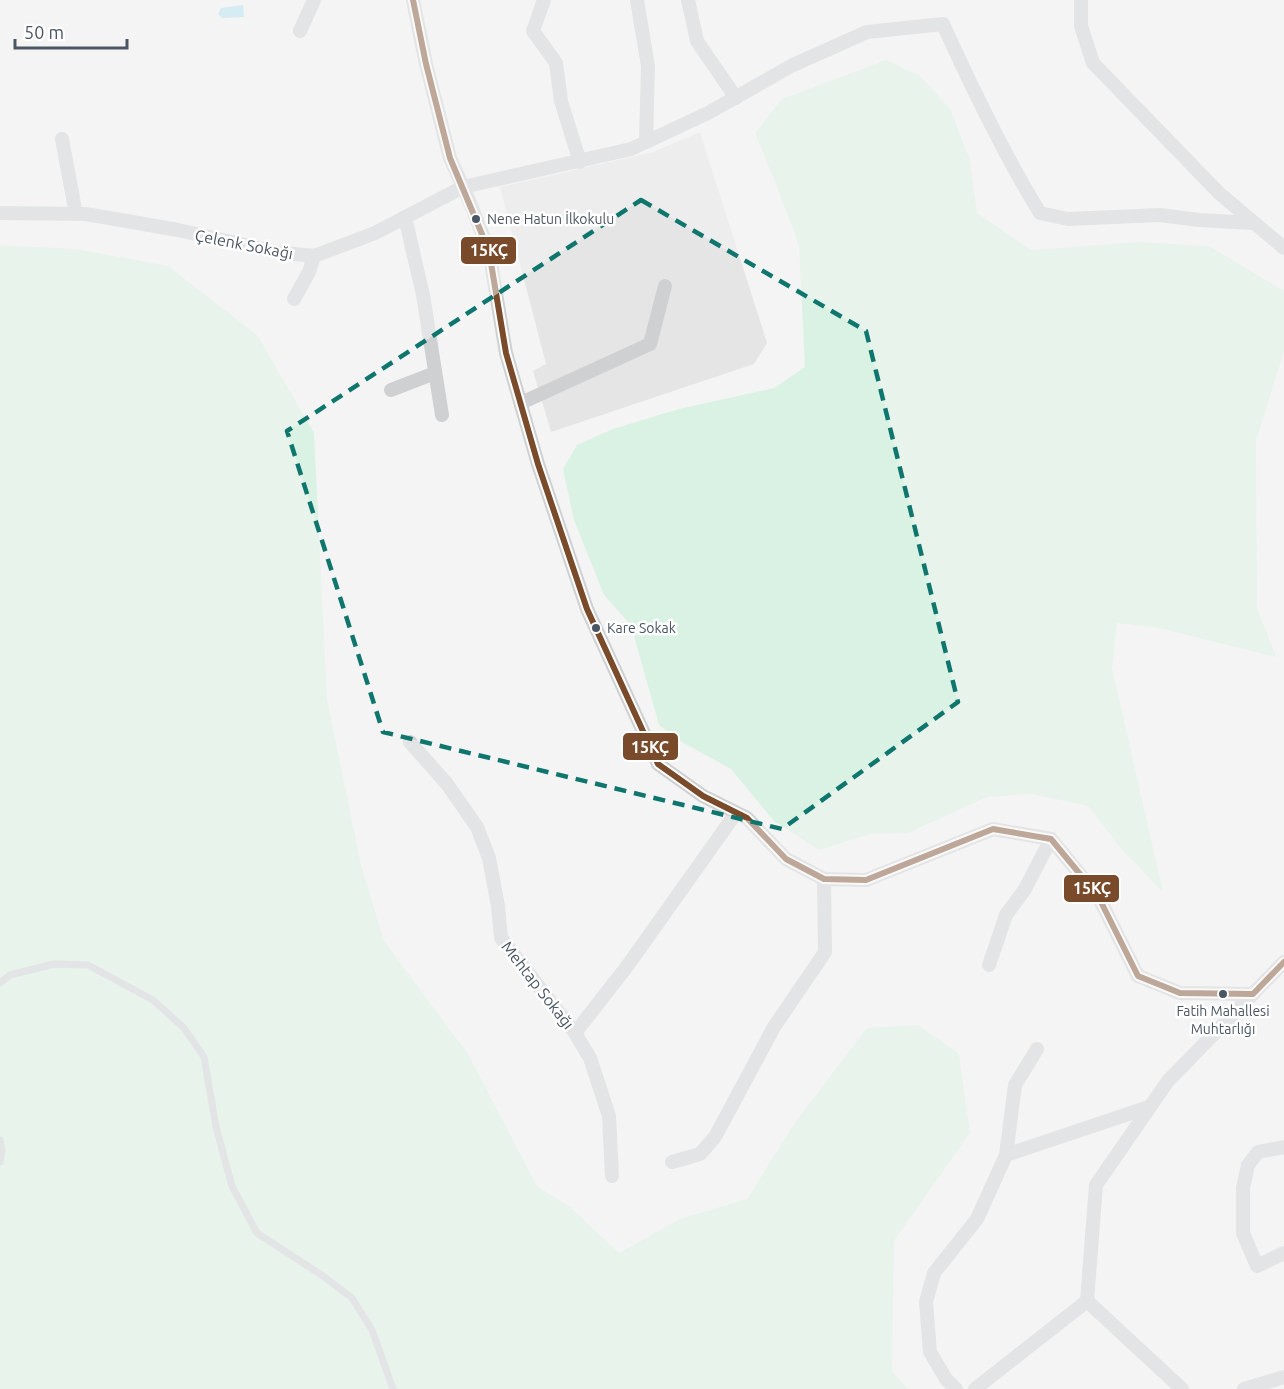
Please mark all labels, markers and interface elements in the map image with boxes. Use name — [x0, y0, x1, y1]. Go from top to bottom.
scale bar — [15, 12, 128, 50]
text: 50 m — [24, 22, 64, 42]
place label: Nene Hatun İlkokulu — [487, 211, 614, 227]
marker: Nene Hatun İlkokulu — [470, 213, 482, 225]
street label: Çelenk Sokağı — [193, 226, 295, 262]
line badge: 15KÇ — [460, 236, 517, 265]
text: 15KÇ — [470, 241, 508, 260]
place label: Kare Sokak — [607, 620, 676, 636]
marker: Kare Sokak — [590, 622, 602, 634]
line badge: 15KÇ — [622, 732, 679, 761]
text: 15KÇ — [631, 738, 669, 757]
line badge: 15KÇ — [1063, 874, 1120, 903]
text: 15KÇ — [1073, 879, 1111, 898]
street label: Mehtap Sokağı — [498, 937, 578, 1033]
marker: Fatih Mahallesi Muhtarlığı — [1217, 988, 1229, 1000]
place label: Fatih Mahallesi Muhtarlığı — [1176, 1003, 1270, 1037]

